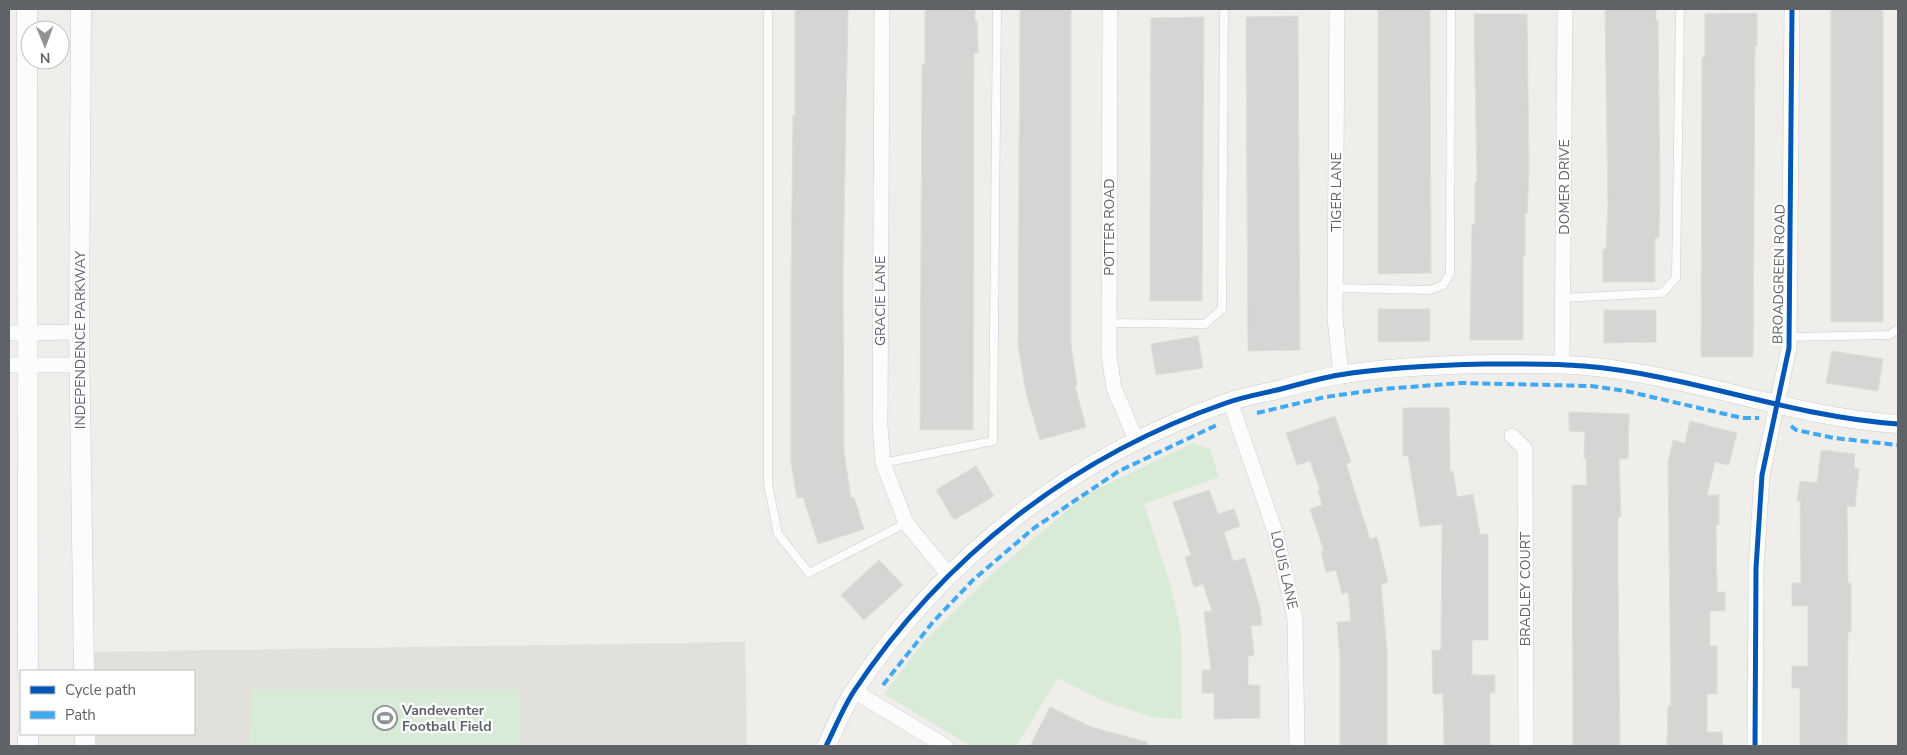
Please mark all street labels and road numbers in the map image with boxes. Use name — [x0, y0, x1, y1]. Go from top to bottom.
street label: DOMER DRIVE — [1555, 139, 1574, 235]
street label: TIGER LANE — [1327, 152, 1346, 232]
street label: POTTER ROAD — [1100, 178, 1119, 276]
street label: BROADGREEN ROAD — [1768, 204, 1790, 344]
street label: INDEPENDENCE PARKWAY — [71, 250, 90, 429]
street label: GRACIE LANE — [871, 256, 890, 346]
street label: LOUIS LANE — [1266, 529, 1302, 611]
street label: BRADLEY COURT — [1516, 531, 1535, 646]

